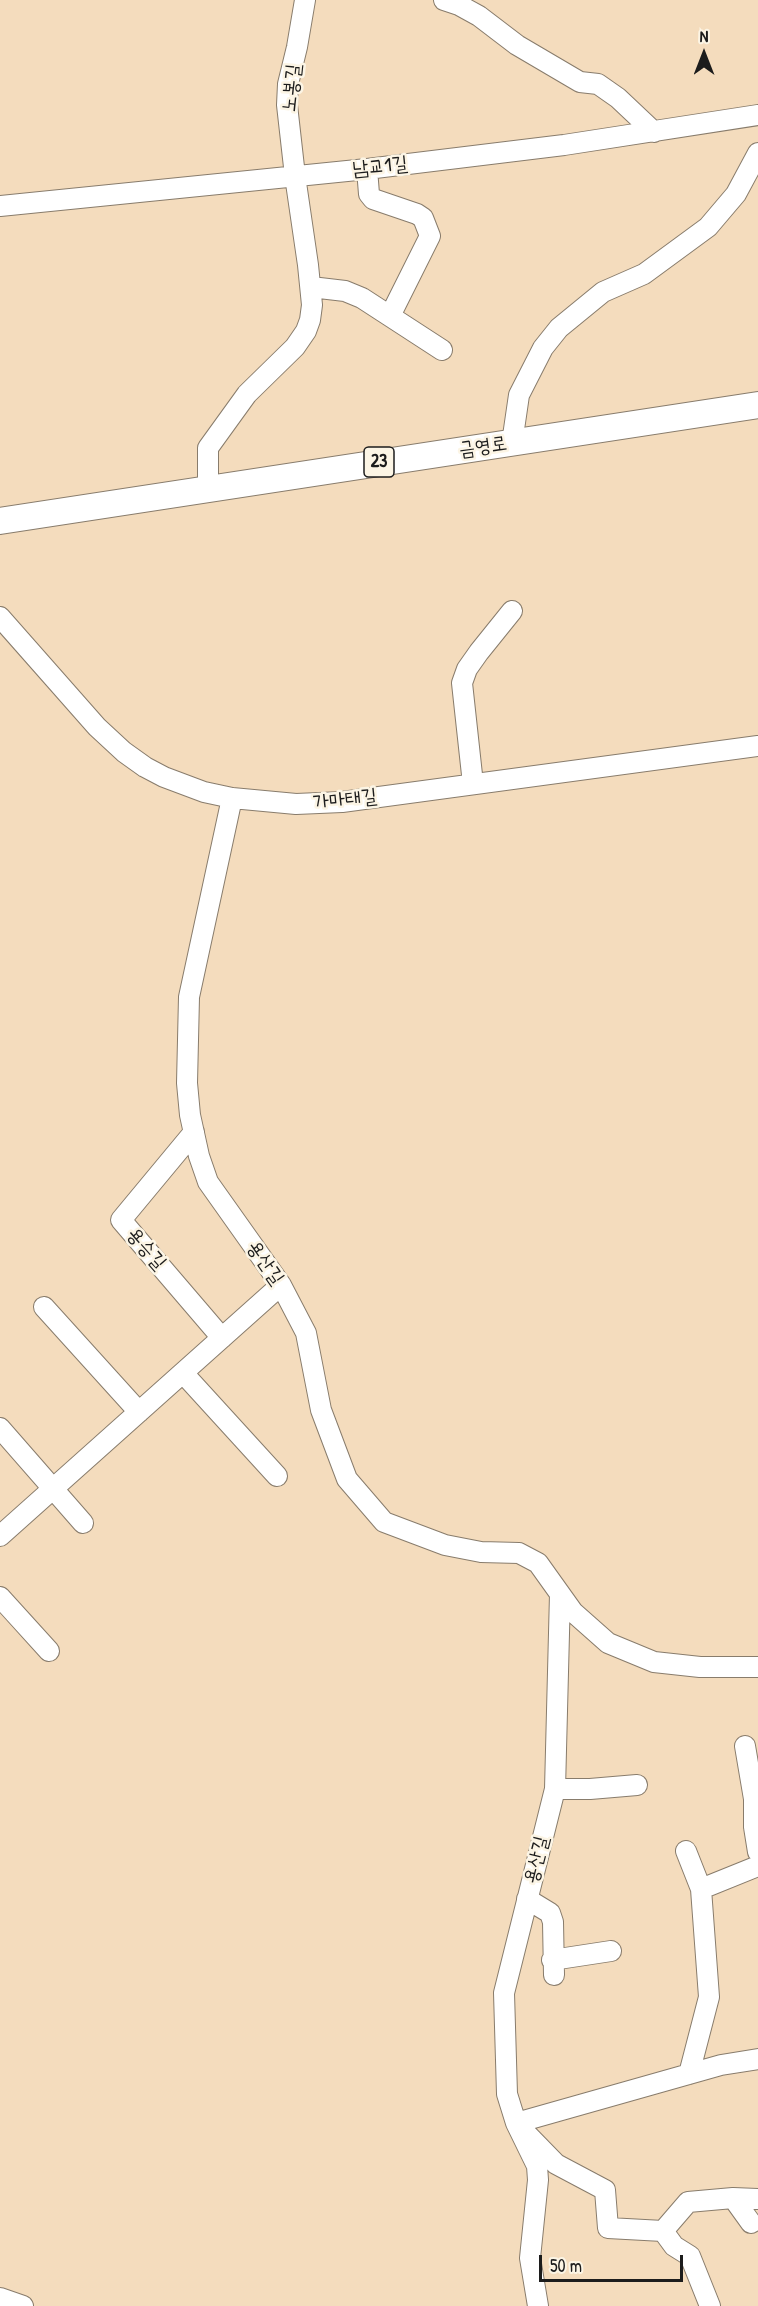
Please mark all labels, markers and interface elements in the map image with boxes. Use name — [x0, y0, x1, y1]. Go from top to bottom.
north arrow — [674, 24, 734, 84]
text: N — [700, 25, 708, 47]
street label: 노봉길 — [278, 63, 306, 113]
street label: 남교1길 — [351, 152, 409, 182]
street label: 금영로 — [457, 432, 509, 462]
road number: 23 — [364, 447, 394, 477]
street label: 가마태길 — [312, 785, 378, 815]
street label: 용승길 — [121, 1223, 171, 1275]
street label: 용산길 — [241, 1236, 289, 1290]
street label: 용산길 — [520, 1834, 554, 1886]
scale bar — [542, 2243, 686, 2281]
text: 50 m — [550, 2253, 582, 2278]

